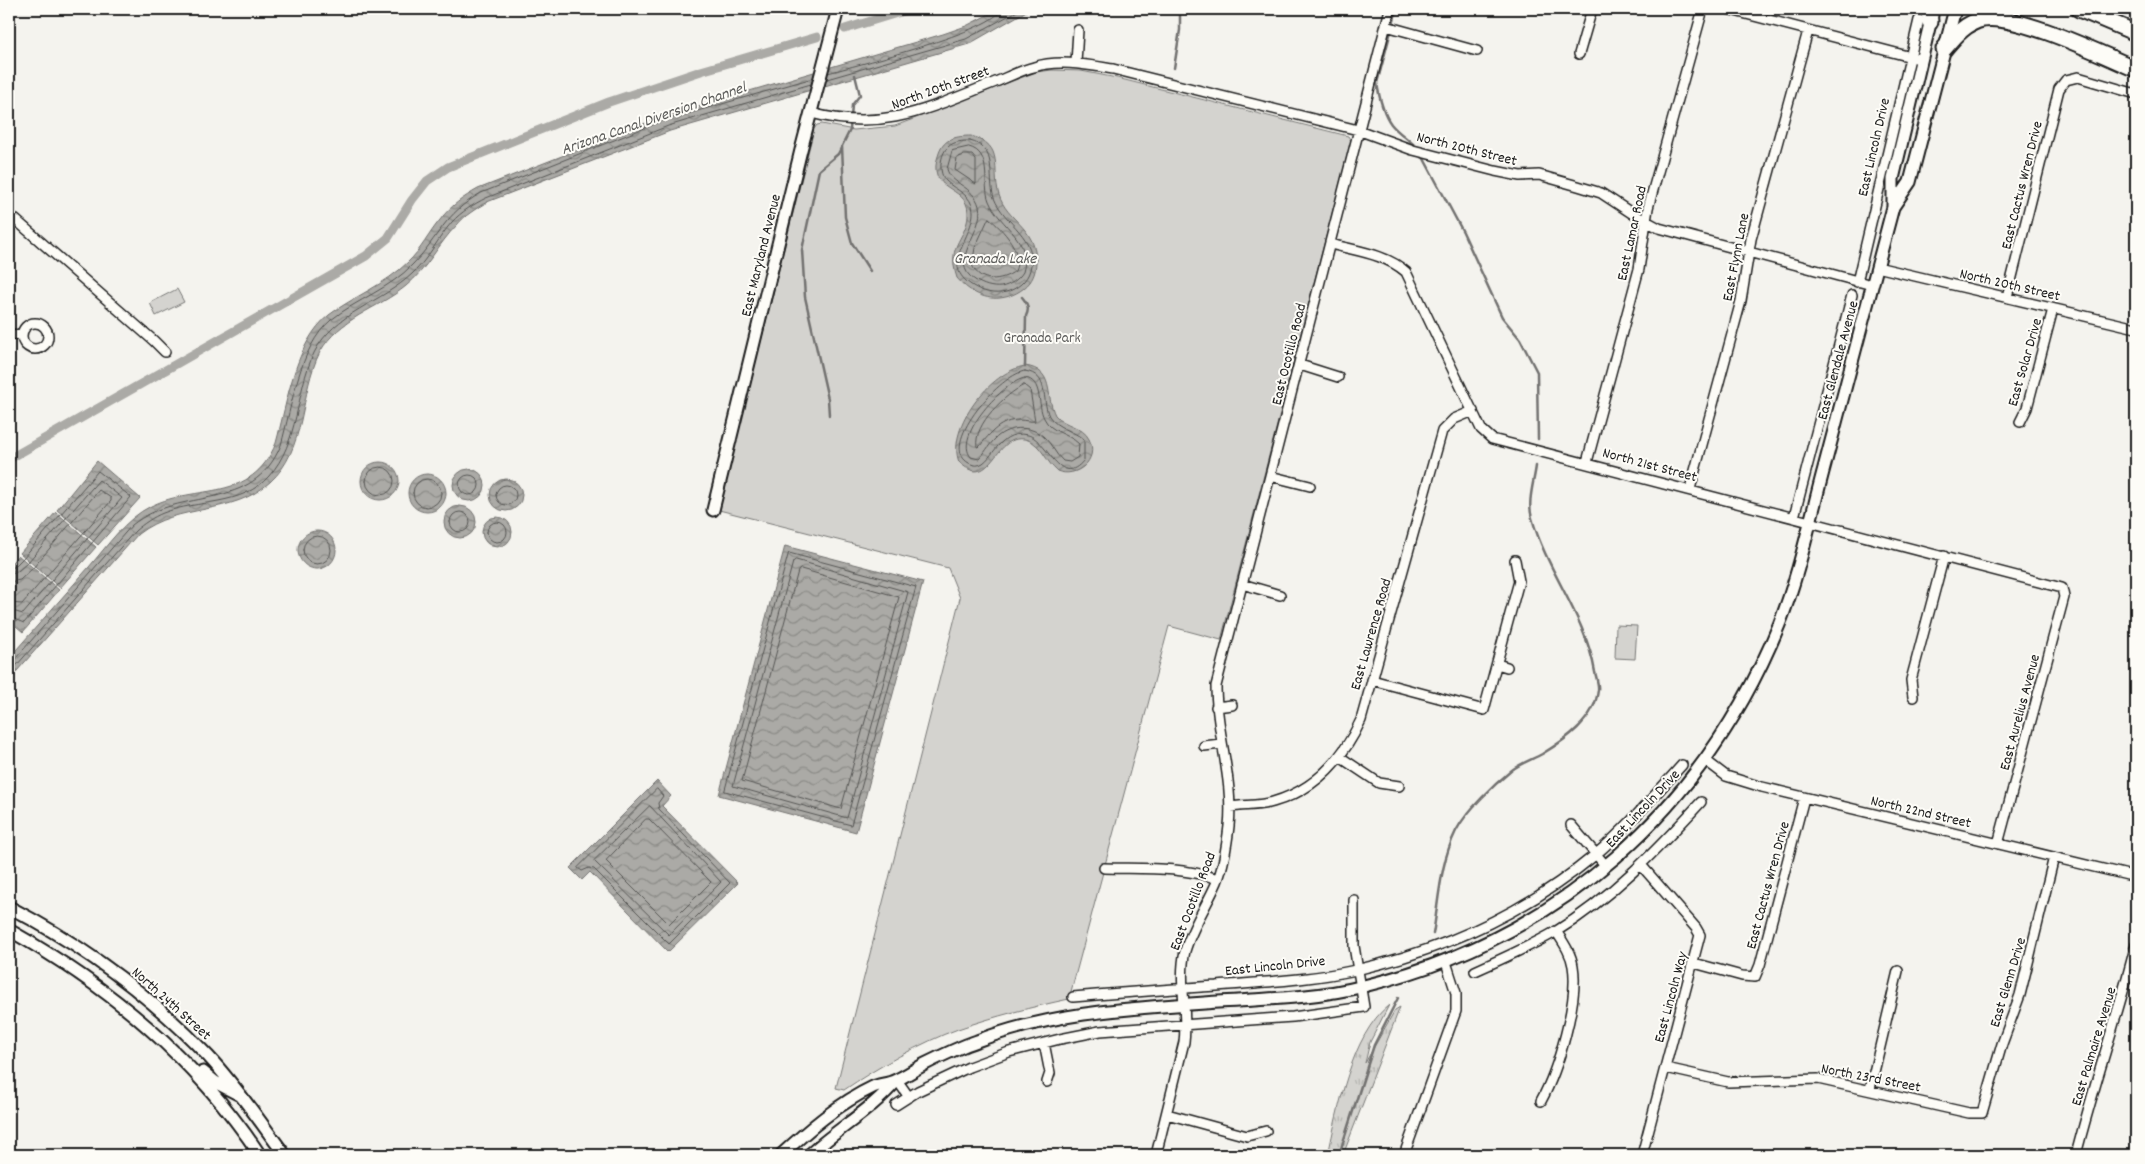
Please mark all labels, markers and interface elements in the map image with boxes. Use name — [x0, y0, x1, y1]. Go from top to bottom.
street label: North 20th Street — [889, 61, 993, 117]
water label: Arizona Canal Diversion Channel — [558, 76, 750, 162]
street label: East Lincoln Drive — [1853, 96, 1897, 199]
street label: East Cactus Wren Drive — [1996, 119, 2050, 252]
street label: North 20th Street — [1414, 127, 1519, 173]
street label: East Lamar Road — [1612, 184, 1654, 283]
street label: East Maryland Avenue — [736, 191, 788, 319]
street label: East Flynn Lane — [1718, 211, 1756, 303]
water label: Granada Lake — [954, 248, 1037, 271]
street label: North 20th Street — [1957, 264, 2062, 308]
street label: East Glendale Avenue — [1812, 298, 1866, 423]
street label: East Ocotillo Road — [1267, 301, 1313, 408]
street label: East Solar Drive — [2003, 315, 2049, 409]
park label: Granada Park — [1003, 328, 1081, 350]
street label: North 21st Street — [1600, 443, 1700, 489]
street label: East Lawrence Road — [1345, 576, 1398, 693]
street label: East Aurelius Avenue — [1995, 652, 2047, 773]
street label: East Lincoln Drive — [1601, 765, 1686, 854]
street label: North 22nd Street — [1868, 791, 1973, 835]
street label: East Cactus Wren Drive — [1741, 819, 1797, 952]
street label: East Ocotillo Road — [1165, 849, 1223, 954]
street label: East Glenn Drive — [1985, 934, 2033, 1030]
street label: East Lincoln Way — [1649, 949, 1695, 1045]
street label: East Lincoln Drive — [1224, 951, 1327, 983]
street label: North 24th Street — [126, 963, 216, 1047]
street label: East Palmaire Avenue — [2066, 984, 2124, 1109]
street label: North 23rd Street — [1819, 1059, 1923, 1100]

